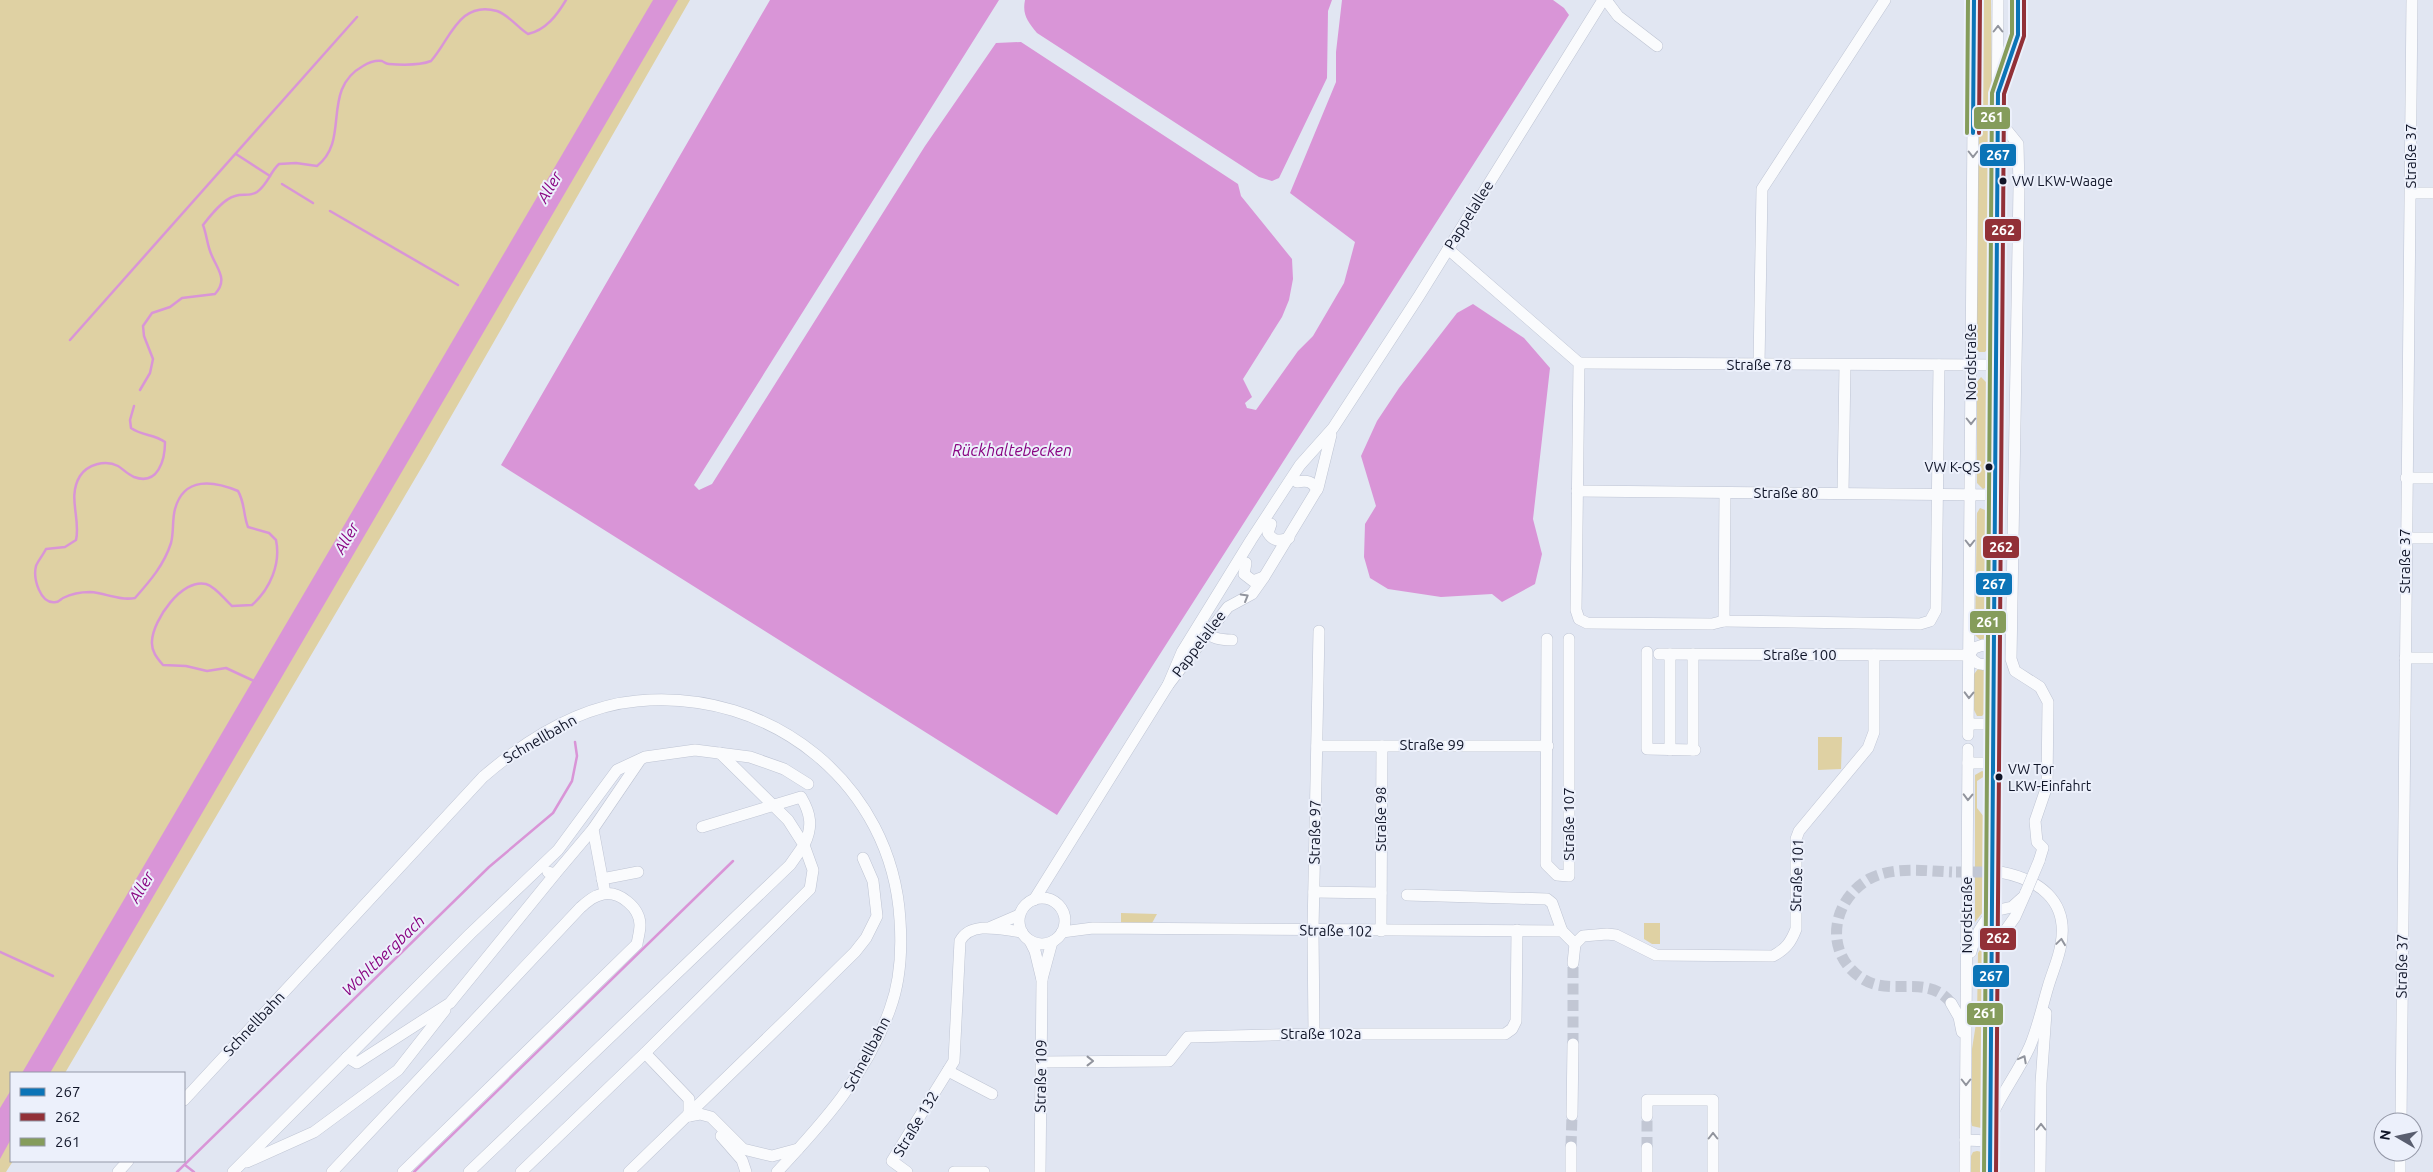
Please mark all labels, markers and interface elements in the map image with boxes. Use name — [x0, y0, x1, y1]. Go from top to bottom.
one-way arrow — [1993, 25, 2003, 32]
line badge: 261 — [1973, 106, 2011, 130]
text: 261 — [1980, 109, 2004, 125]
street label: Straße 37 — [2402, 124, 2419, 188]
line badge: 267 — [1979, 143, 2017, 167]
text: 267 — [1986, 147, 2010, 163]
one-way arrow — [1968, 150, 1978, 158]
water label: Aller — [532, 167, 566, 207]
place label: VW LKW-Waage — [2012, 173, 2113, 189]
marker: VW LKW-Waage — [1998, 176, 2008, 186]
street label: Pappelallee — [1441, 177, 1497, 253]
line badge: 262 — [1984, 218, 2022, 242]
text: 262 — [1991, 222, 2015, 238]
street label: Nordstraße — [1962, 323, 1979, 401]
street label: Straße 78 — [1727, 356, 1791, 373]
one-way arrow — [1966, 418, 1976, 425]
water label: Rückhaltebecken — [952, 441, 1072, 459]
place label: VW K-QS — [1924, 459, 1980, 475]
marker: VW K-QS — [1984, 462, 1994, 472]
street label: Straße 80 — [1754, 484, 1818, 501]
water label: Aller — [329, 518, 363, 558]
street label: Straße 37 — [2396, 529, 2413, 593]
line badge: 262 — [1982, 535, 2020, 559]
text: 262 — [1989, 539, 2013, 555]
one-way arrow — [1965, 540, 1975, 547]
line badge: 267 — [1975, 572, 2013, 596]
text: 267 — [1982, 576, 2006, 592]
one-way arrow — [1240, 593, 1249, 603]
street label: Pappelallee — [1168, 607, 1229, 680]
line badge: 261 — [1969, 610, 2007, 634]
text: 261 — [1976, 614, 2000, 630]
street label: Straße 100 — [1763, 646, 1837, 663]
one-way arrow — [1964, 692, 1974, 699]
street label: Schnellbahn — [500, 711, 579, 766]
street label: Straße 99 — [1400, 736, 1464, 753]
place label: VW Tor LKW-Einfahrt — [2008, 761, 2092, 794]
marker: VW Tor LKW-Einfahrt — [1994, 772, 2004, 782]
street label: Straße 98 — [1372, 787, 1389, 851]
street label: Straße 107 — [1560, 787, 1577, 861]
one-way arrow — [1963, 794, 1973, 802]
street label: Straße 97 — [1305, 799, 1324, 865]
street label: Straße 101 — [1787, 838, 1806, 912]
water label: Aller — [124, 867, 158, 907]
street label: Nordstraße — [1958, 876, 1975, 954]
water label: Wohltbergbach — [338, 911, 428, 999]
street label: Straße 102 — [1299, 921, 1373, 940]
line badge: 262 — [1979, 927, 2017, 951]
text: 262 — [1986, 930, 2010, 946]
street label: Straße 37 — [2392, 933, 2411, 999]
one-way arrow — [2055, 937, 2065, 946]
line badge: 267 — [1972, 964, 2010, 988]
text: 267 — [1979, 968, 2003, 984]
street label: Schnellbahn — [220, 988, 288, 1059]
line badge: 261 — [1966, 1002, 2004, 1026]
text: 261 — [1973, 1005, 1997, 1021]
street label: Schnellbahn — [840, 1014, 893, 1094]
street label: Straße 102a — [1281, 1025, 1362, 1042]
street label: Straße 109 — [1031, 1039, 1050, 1113]
one-way arrow — [2017, 1055, 2027, 1064]
one-way arrow — [1086, 1056, 1094, 1066]
legend — [10, 1072, 185, 1162]
one-way arrow — [1961, 1079, 1971, 1087]
text: 267 — [55, 1083, 80, 1100]
street label: Straße 132 — [889, 1088, 942, 1160]
text: 262 — [55, 1108, 80, 1125]
north arrow — [2373, 1112, 2423, 1162]
one-way arrow — [2035, 1123, 2046, 1131]
text: N — [2376, 1129, 2394, 1141]
one-way arrow — [1708, 1132, 1718, 1140]
text: 261 — [55, 1133, 80, 1150]

